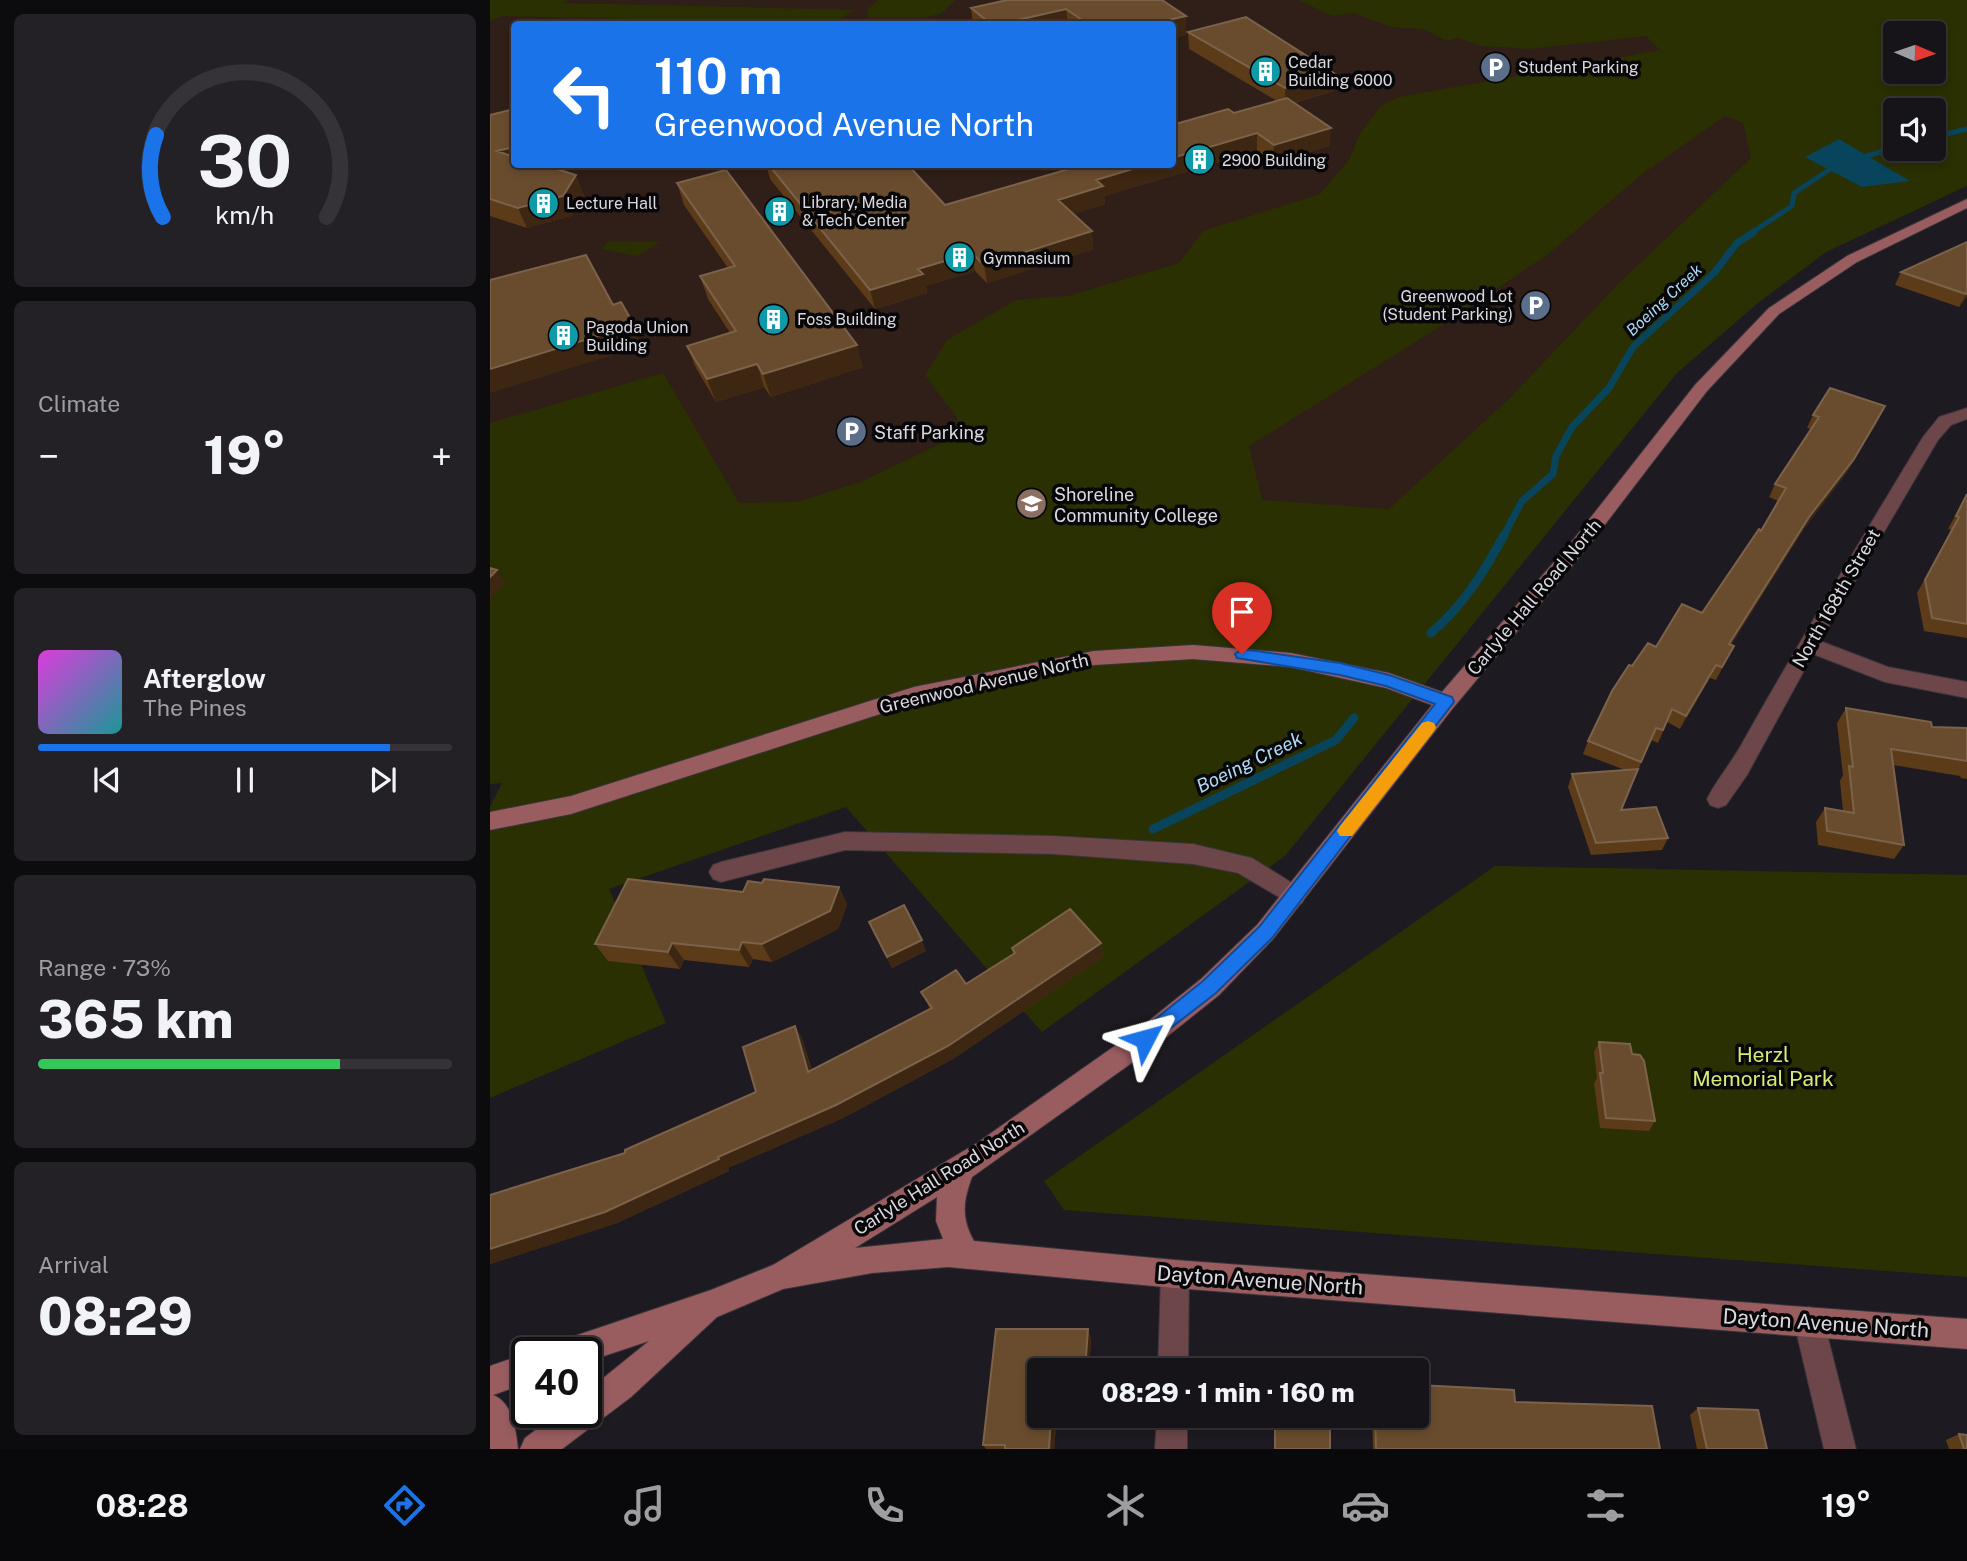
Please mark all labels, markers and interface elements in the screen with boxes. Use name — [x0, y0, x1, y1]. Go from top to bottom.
north arrow — [1883, 21, 1946, 84]
map controls — [1883, 21, 1946, 161]
text: 110 m — [654, 47, 782, 105]
icon: left — [539, 49, 630, 140]
parking icon: Student Parking — [1478, 50, 1512, 84]
place label: Cedar Building 6000 — [1288, 53, 1393, 90]
building icon: Cedar Building 6000 — [1248, 54, 1282, 88]
place label: Student Parking — [1518, 58, 1639, 77]
button: sound — [1883, 98, 1946, 161]
text: Greenwood Avenue North — [654, 106, 1034, 143]
text: 30 — [197, 118, 293, 203]
building icon: 2900 Building — [1182, 143, 1216, 177]
place label: 2900 Building — [1222, 151, 1326, 170]
building icon: Lecture Hall — [526, 186, 560, 220]
place label: Library, Media & Tech Center — [802, 193, 907, 230]
place label: Lecture Hall — [566, 194, 657, 213]
building icon: Library, Media & Tech Center — [762, 194, 796, 228]
text: km/h — [216, 199, 274, 229]
building icon: Gymnasium — [943, 241, 977, 275]
place label: Gymnasium — [983, 249, 1070, 268]
water label: Boeing Creek — [1622, 260, 1706, 340]
place label: Greenwood Lot (Student Parking) — [1382, 287, 1513, 324]
parking icon: Greenwood Lot (Student Parking) — [1519, 288, 1553, 322]
building icon: Foss Building — [757, 302, 791, 336]
place label: Foss Building — [797, 310, 897, 329]
place label: Pagoda Union Building — [586, 318, 689, 355]
building icon: Pagoda Union Building — [546, 319, 580, 353]
text: Climate — [38, 390, 120, 417]
parking icon: Staff Parking — [834, 415, 868, 449]
place label: Staff Parking — [874, 422, 985, 443]
text: 19° — [204, 425, 286, 486]
text: − — [38, 434, 59, 479]
text: + — [431, 434, 452, 479]
place label: Shoreline Community College — [1054, 484, 1218, 526]
school or university icon: Shoreline Community College — [1014, 487, 1048, 521]
street label: Carlyle Hall Road North — [1463, 515, 1605, 679]
street label: North 168th Street — [1788, 525, 1884, 671]
pin — [1212, 582, 1272, 654]
icon: arrive — [1223, 593, 1261, 631]
street label: Greenwood Avenue North — [878, 649, 1090, 717]
text: Afterglow — [143, 663, 266, 694]
text: The Pines — [143, 694, 247, 721]
water label: Boeing Creek — [1193, 727, 1306, 797]
icon: previous — [88, 761, 126, 799]
icon: pause — [226, 761, 264, 799]
icon: next — [364, 761, 402, 799]
text: Range · 73% — [38, 954, 171, 981]
text: 365 km — [38, 989, 234, 1050]
position arrow — [1108, 1002, 1182, 1076]
park label: Herzl Memorial Park — [1692, 1042, 1834, 1091]
street label: Carlyle Hall Road North — [850, 1117, 1028, 1239]
text: Arrival — [38, 1251, 109, 1278]
street label: Dayton Avenue North — [1156, 1260, 1364, 1300]
text: 08:29 — [38, 1286, 193, 1347]
street label: Dayton Avenue North — [1722, 1303, 1930, 1343]
speed limit sign: 40 — [511, 1337, 602, 1428]
text: 08:29 · 1 min · 160 m — [1101, 1377, 1355, 1408]
icon: directions — [380, 1481, 429, 1530]
icon: music — [620, 1481, 669, 1530]
icon: phone — [860, 1481, 909, 1530]
icon: climate — [1101, 1481, 1150, 1530]
icon: car — [1341, 1481, 1390, 1530]
icon: filters — [1581, 1481, 1630, 1530]
text: 08:28 — [96, 1487, 189, 1524]
text: 19° — [1821, 1487, 1871, 1524]

